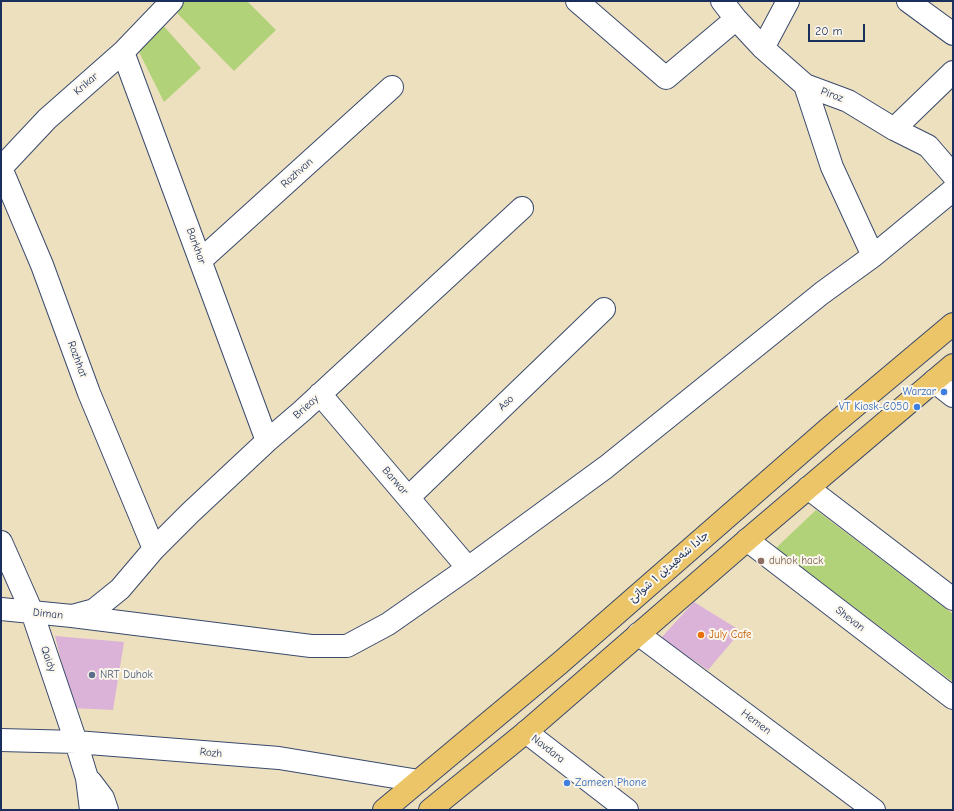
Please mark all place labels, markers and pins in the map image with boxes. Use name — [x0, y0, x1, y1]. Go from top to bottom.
place label: Warzar — [903, 385, 936, 399]
marker: Warzar — [939, 387, 949, 397]
place label: VT Kiosk-C050 — [839, 400, 909, 414]
marker: VT Kiosk-C050 — [912, 402, 922, 412]
place label: duhok hack — [769, 554, 823, 568]
marker: duhok hack — [756, 556, 766, 566]
place label: July Cafe — [709, 628, 751, 642]
marker: July Cafe — [696, 630, 706, 640]
place label: NRT Duhok — [100, 668, 153, 682]
marker: NRT Duhok — [87, 670, 97, 680]
place label: Zameen Phone — [575, 776, 646, 790]
marker: Zameen Phone — [562, 778, 572, 788]

